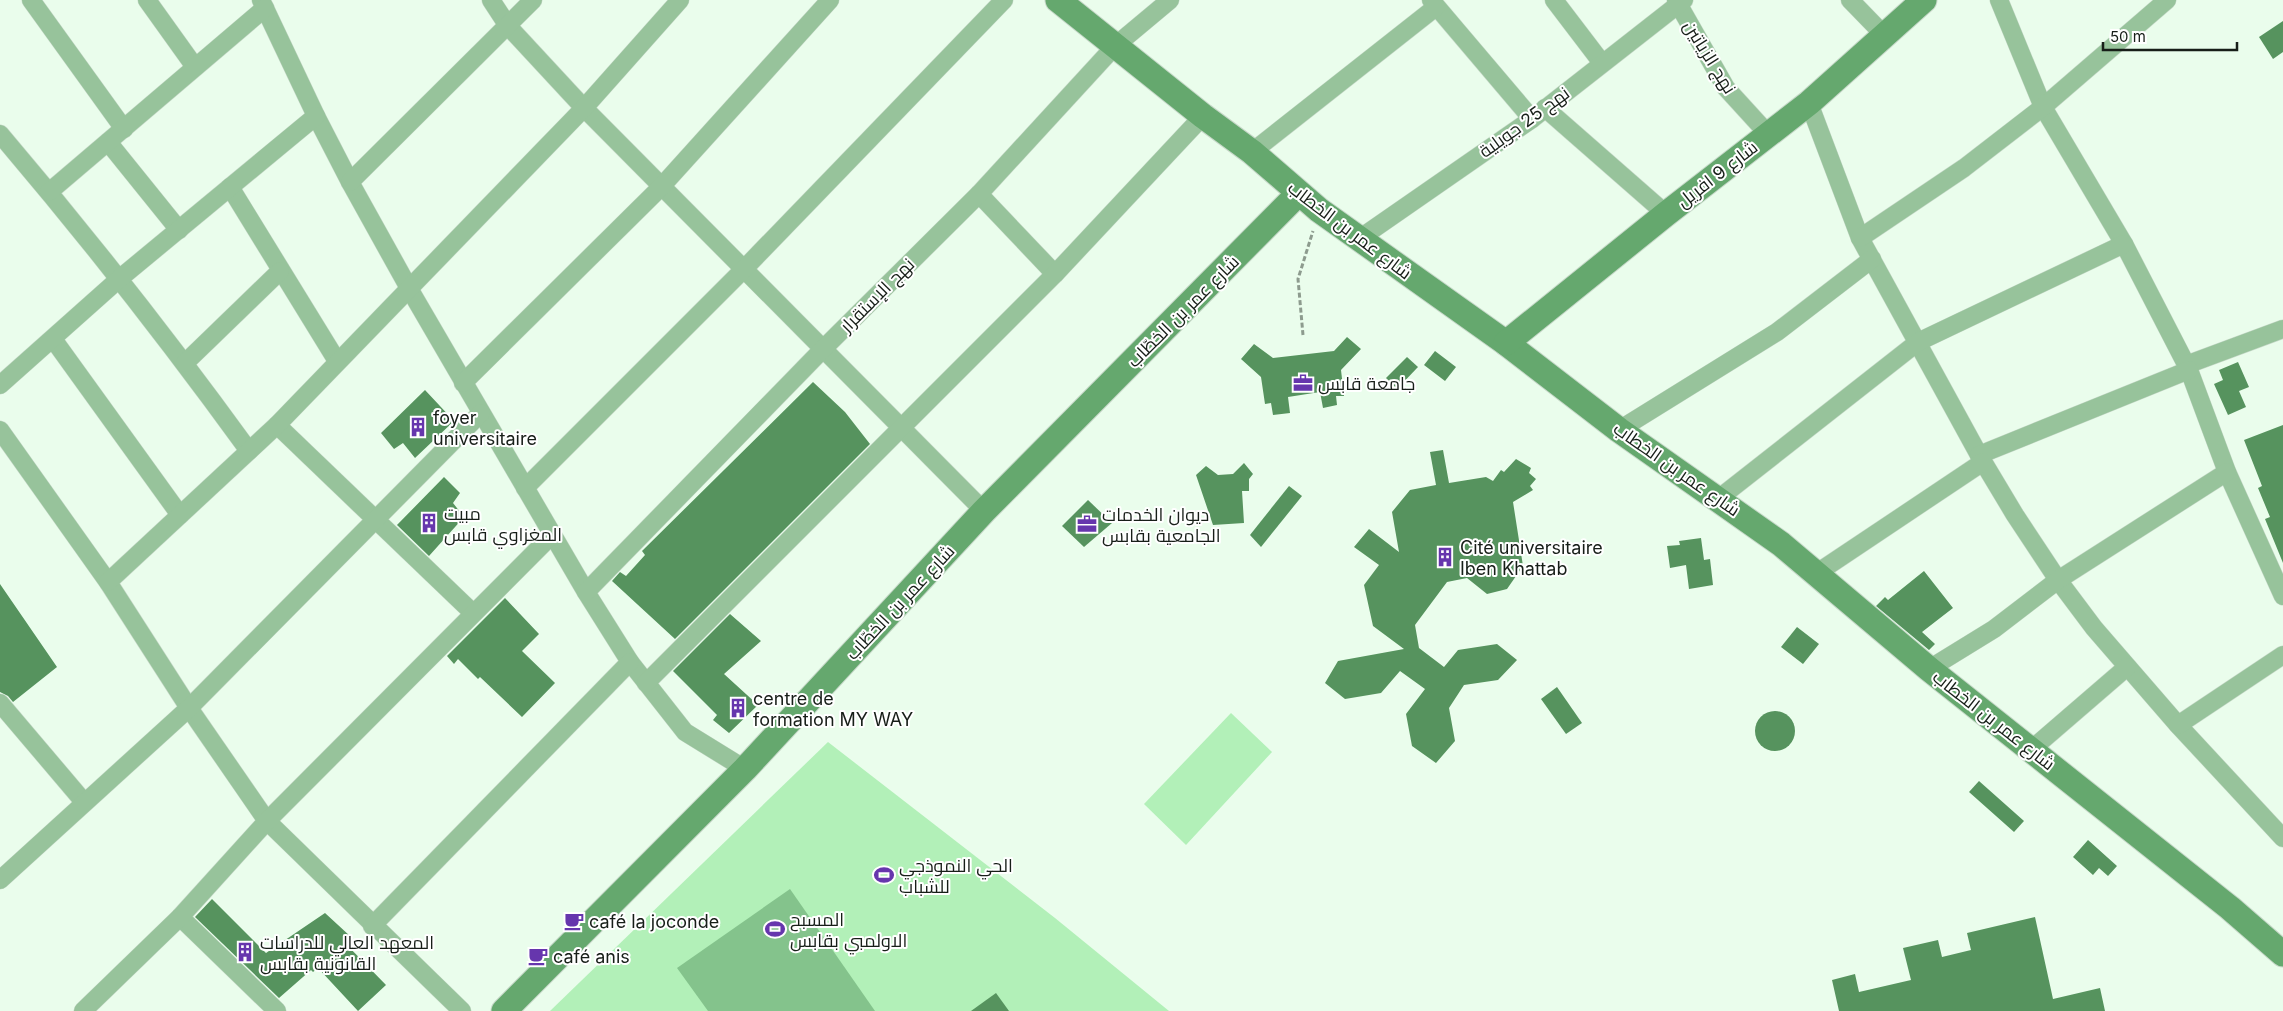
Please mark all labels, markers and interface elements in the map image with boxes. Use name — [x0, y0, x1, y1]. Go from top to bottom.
street label: نهج الزياتين — [1678, 16, 1741, 99]
scale bar — [2103, 20, 2237, 52]
text: 50 m — [2110, 27, 2146, 46]
street label: نهج 25 جويلية — [1475, 82, 1574, 163]
street label: شارع 9 افريل — [1673, 136, 1763, 213]
street label: شارع عمر بن الخطاب — [1283, 177, 1416, 285]
street label: شارع عمر بن الخطّاب — [1123, 251, 1245, 373]
street label: نهج الإستقرار — [835, 254, 920, 339]
office icon: جامعة قابس — [1292, 372, 1314, 394]
place label: جامعة قابس — [1318, 373, 1415, 395]
place label: foyer universitaire — [433, 407, 537, 449]
building icon: foyer universitaire — [407, 416, 429, 438]
street label: شارع عمر بن الخطاب — [1609, 418, 1744, 522]
place label: مبيت المغزاوي قابس — [444, 503, 562, 549]
place label: ديوان الخدمات الجامعية بقابس — [1102, 504, 1221, 547]
building icon: مبيت المغزاوي قابس — [418, 512, 440, 534]
office icon: ديوان الخدمات الجامعية بقابس — [1076, 513, 1098, 535]
place label: Cité universitaire Iben Khattab — [1460, 537, 1603, 579]
street label: شارع عمر بن الخطّاب — [841, 540, 960, 665]
building icon: Cité universitaire Iben Khattab — [1434, 546, 1456, 568]
street label: شارع عمر بن الخطاب — [1927, 666, 2059, 776]
place label: centre de formation MY WAY — [753, 688, 913, 730]
building icon: centre de formation MY WAY — [727, 697, 749, 719]
place label: الحي النموذجي للشباب — [899, 855, 1013, 897]
sports icon: الحي النموذجي للشباب — [873, 864, 895, 886]
place label: المسبح الاولمبي بقابس — [790, 909, 907, 955]
cafe icon: café la joconde — [563, 910, 585, 932]
place label: café la joconde — [589, 911, 719, 932]
sports icon: المسبح الاولمبي بقابس — [764, 918, 786, 940]
place label: المعهد العالي للدراسات القانونية بقابس — [260, 932, 434, 975]
building icon: المعهد العالي للدراسات القانونية بقابس — [234, 941, 256, 963]
cafe icon: café anis — [527, 945, 549, 967]
place label: café anis — [553, 946, 630, 967]

